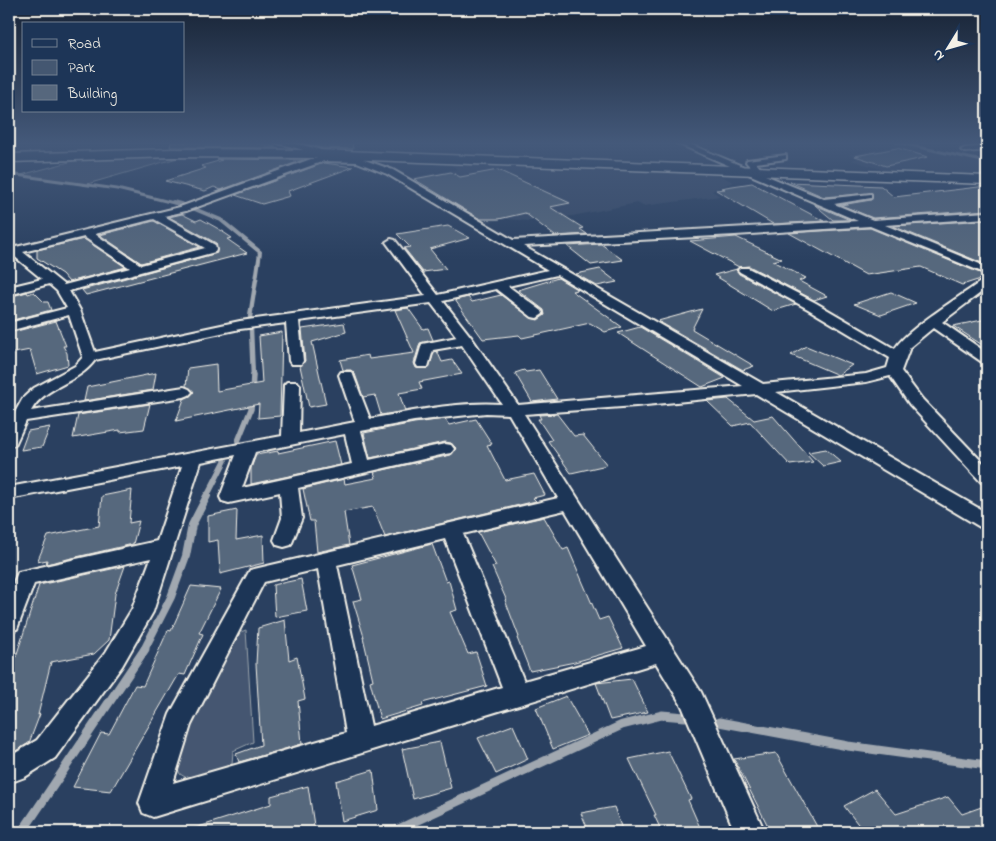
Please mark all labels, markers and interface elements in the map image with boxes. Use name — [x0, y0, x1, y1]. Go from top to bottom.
legend — [22, 22, 185, 112]
north arrow — [924, 22, 974, 72]
text: Road — [68, 33, 101, 55]
text: N — [928, 45, 950, 65]
text: Park — [68, 57, 96, 79]
text: Building — [67, 83, 117, 106]

